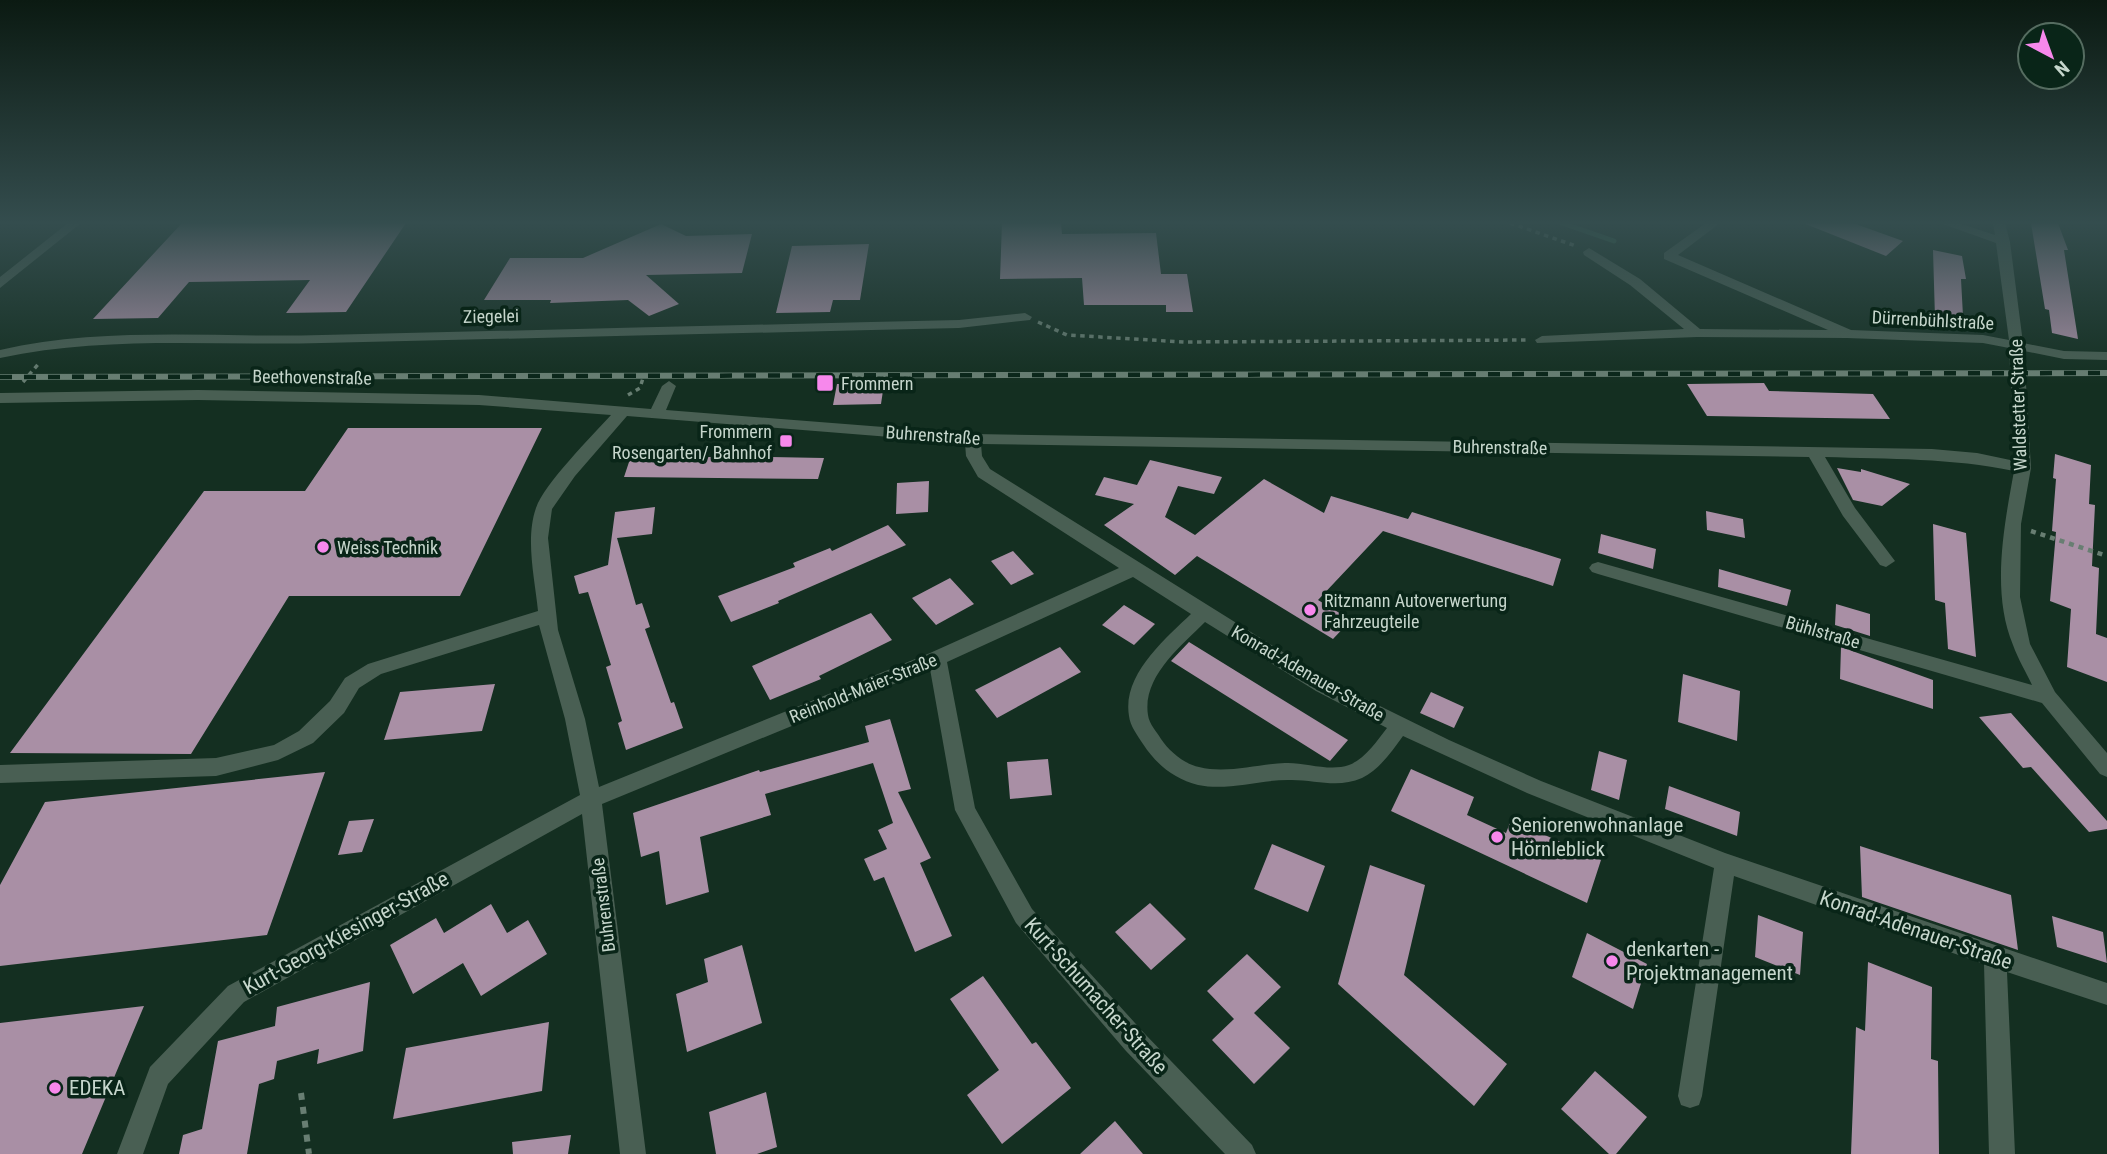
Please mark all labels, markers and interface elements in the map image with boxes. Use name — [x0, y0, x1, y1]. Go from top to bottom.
north arrow — [2016, 21, 2086, 91]
text: N — [2050, 56, 2074, 81]
street label: Ziegelei — [463, 305, 519, 327]
street label: Dürrenbühlstraße — [1871, 306, 1995, 334]
street label: Waldstetter Straße — [2005, 339, 2031, 471]
street label: Beethovenstraße — [252, 365, 372, 389]
marker: Frommern — [815, 373, 835, 393]
place label: Frommern — [841, 373, 914, 394]
place label: Frommern Rosengarten/ Bahnhof — [612, 421, 772, 463]
street label: Buhrenstraße — [885, 421, 981, 449]
marker: Frommern Rosengarten/ Bahnhof — [778, 433, 794, 449]
street label: Buhrenstraße — [1452, 436, 1548, 458]
place label: Weiss Technik — [337, 537, 438, 558]
marker: Weiss Technik — [315, 539, 331, 555]
place label: Ritzmann Autoverwertung Fahrzeugteile — [1324, 590, 1507, 632]
marker: Ritzmann Autoverwertung Fahrzeugteile — [1302, 602, 1318, 618]
street label: Bühlstraße — [1783, 611, 1863, 653]
street label: Konrad-Adenauer-Straße — [1228, 621, 1388, 725]
street label: Reinhold-Maier-Straße — [786, 649, 940, 727]
place label: Seniorenwohnanlage Hörnleblick — [1511, 813, 1683, 861]
marker: Seniorenwohnanlage Hörnleblick — [1489, 829, 1505, 845]
street label: Buhrenstraße — [587, 857, 619, 953]
street label: Kurt-Georg-Kiesinger-Straße — [239, 867, 453, 999]
street label: Konrad-Adenauer-Straße — [1817, 886, 2015, 974]
street label: Kurt-Schumacher-Straße — [1020, 913, 1173, 1079]
place label: denkarten - Projektmanagement — [1626, 937, 1793, 985]
marker: denkarten - Projektmanagement — [1604, 953, 1620, 969]
place label: EDEKA — [69, 1076, 125, 1100]
marker: EDEKA — [47, 1080, 63, 1096]

